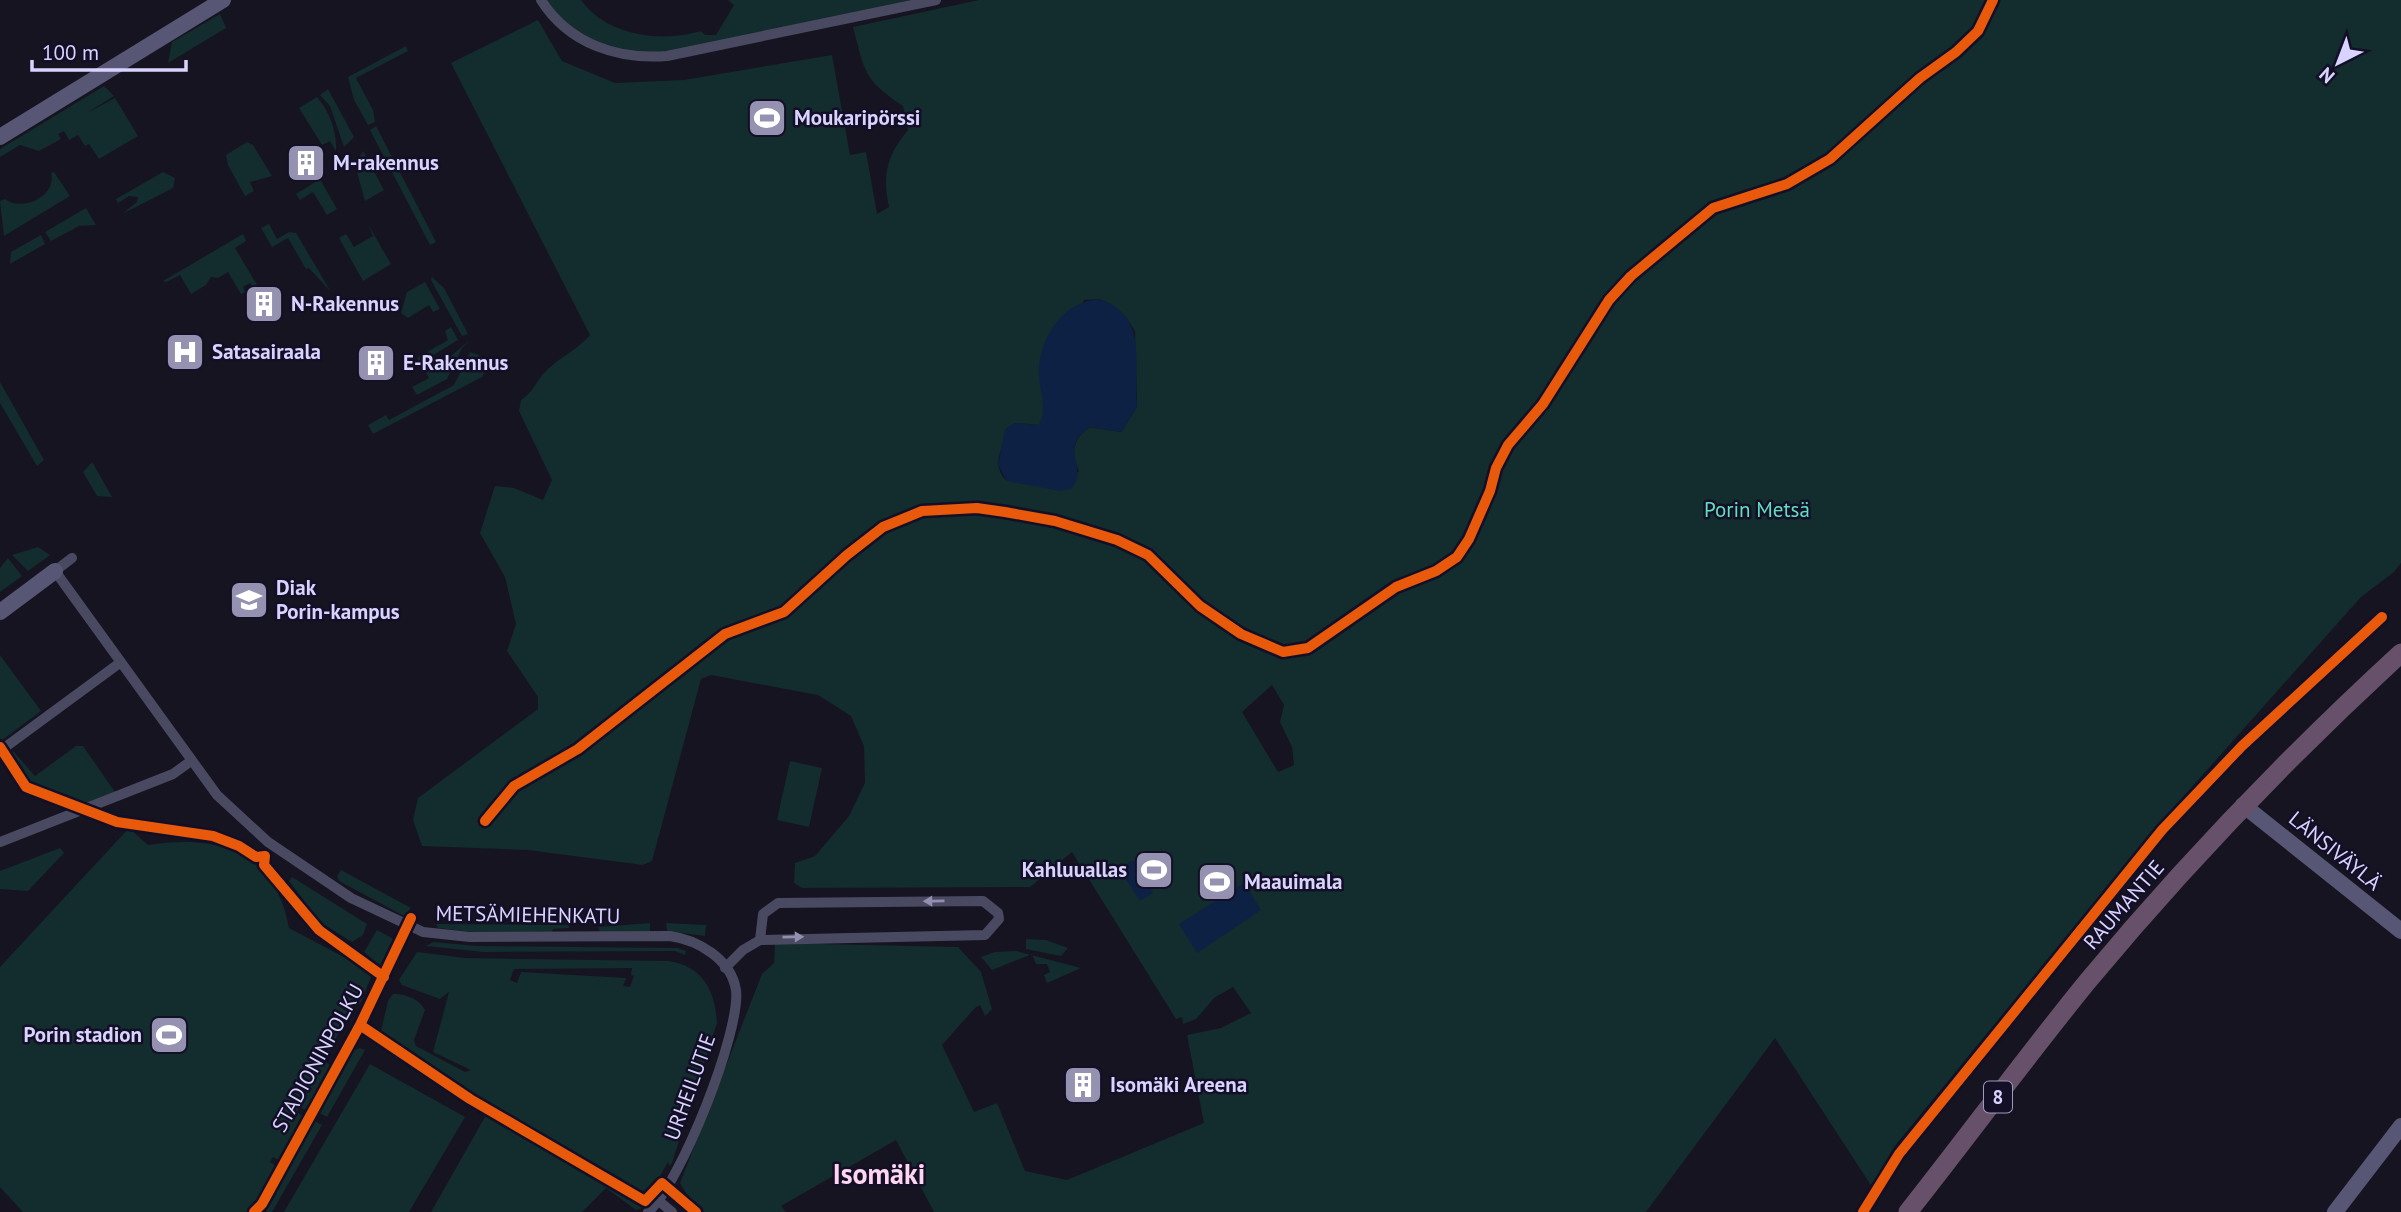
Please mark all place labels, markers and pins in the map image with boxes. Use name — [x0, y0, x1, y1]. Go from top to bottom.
sports icon: Moukaripörssi — [746, 97, 788, 139]
place label: Moukaripörssi — [794, 104, 920, 131]
building icon: M-rakennus — [285, 142, 327, 184]
place label: M-rakennus — [333, 149, 439, 176]
building icon: N-Rakennus — [243, 283, 285, 325]
place label: N-Rakennus — [291, 290, 399, 317]
hospital icon: Satasairaala — [164, 331, 206, 373]
place label: Satasairaala — [212, 338, 321, 365]
building icon: E-Rakennus — [355, 342, 397, 384]
place label: E-Rakennus — [403, 349, 508, 376]
place label: Diak Porin-kampus — [276, 574, 400, 625]
school or university icon: Diak Porin-kampus — [228, 579, 270, 621]
sports icon: Kahluuallas — [1133, 849, 1175, 891]
place label: Kahluuallas — [1022, 856, 1127, 883]
sports icon: Maauimala — [1196, 861, 1238, 903]
place label: Maauimala — [1244, 868, 1343, 895]
sports icon: Porin stadion — [148, 1014, 190, 1056]
place label: Porin stadion — [23, 1021, 142, 1048]
building icon: Isomäki Areena — [1062, 1064, 1104, 1106]
place label: Isomäki Areena — [1110, 1071, 1247, 1098]

